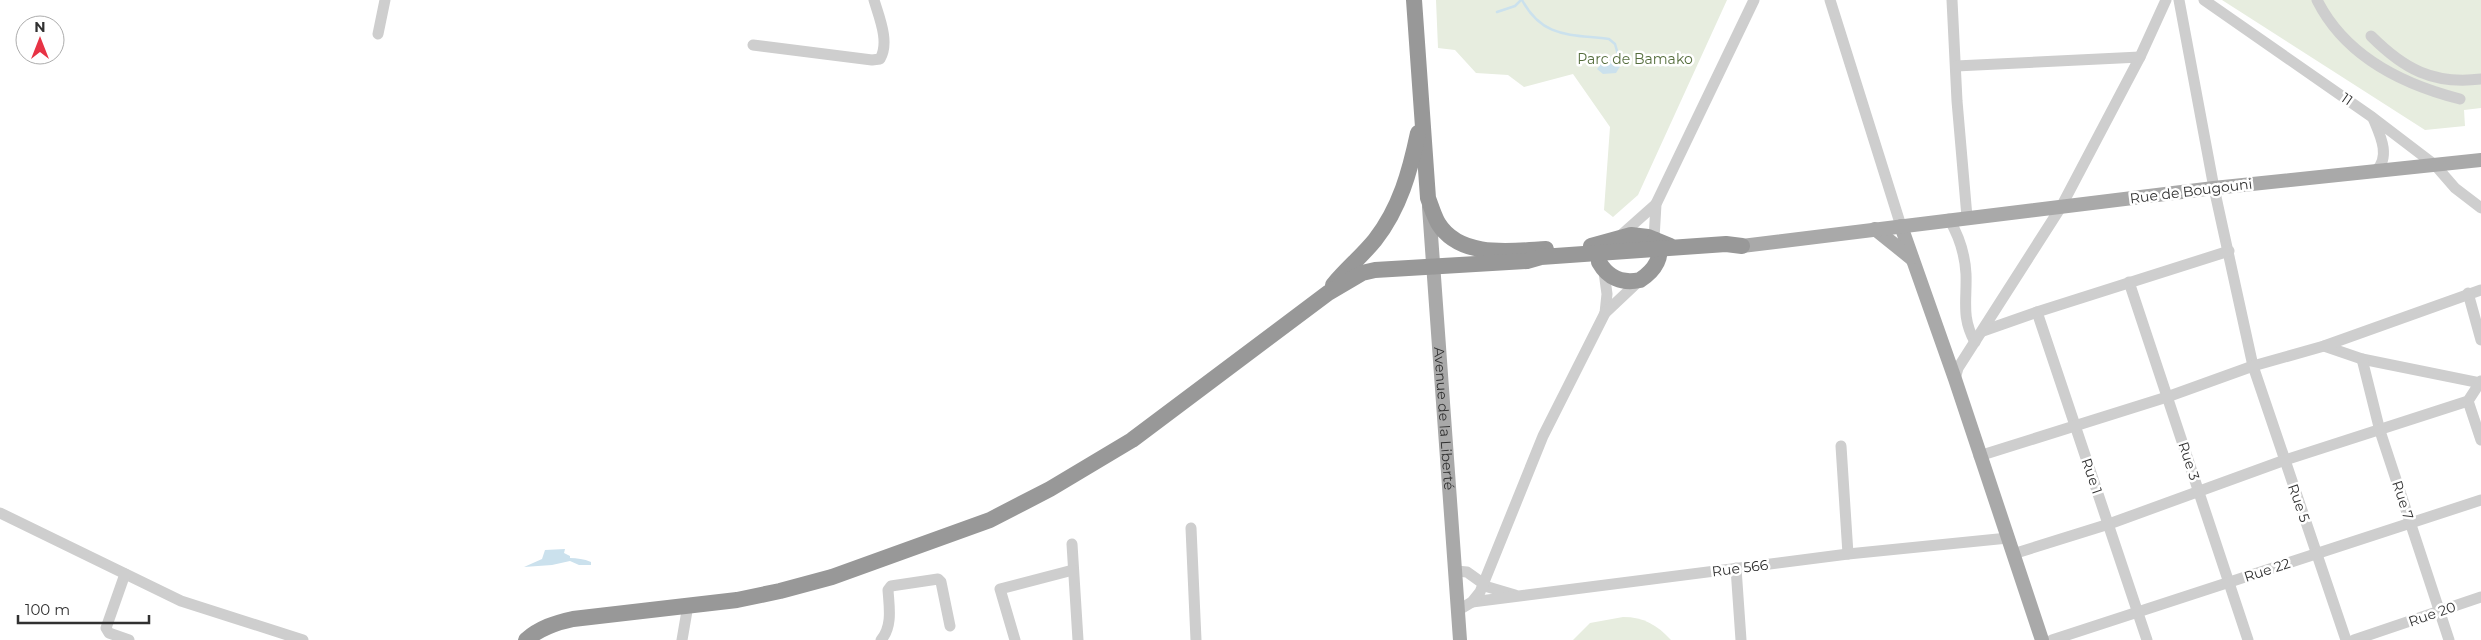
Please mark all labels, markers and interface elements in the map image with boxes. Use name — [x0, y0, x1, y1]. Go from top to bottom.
north arrow — [15, 15, 65, 65]
text: N — [34, 18, 46, 36]
park label: Parc de Bamako — [1577, 50, 1693, 68]
street label: 11 — [2338, 89, 2356, 109]
street label: Rue de Bougouni — [2129, 175, 2253, 207]
street label: Avenue de la Liberté — [1430, 346, 1458, 491]
street label: Rue 3 — [2174, 439, 2204, 483]
street label: Rue 1 — [2078, 456, 2106, 496]
street label: Rue 7 — [2388, 478, 2418, 522]
street label: Rue 5 — [2284, 481, 2314, 525]
street label: Rue 22 — [2242, 554, 2292, 586]
street label: Rue 566 — [1711, 556, 1770, 580]
scale bar — [18, 592, 149, 624]
street label: Rue 20 — [2406, 598, 2458, 630]
text: 100 m — [25, 600, 70, 619]

